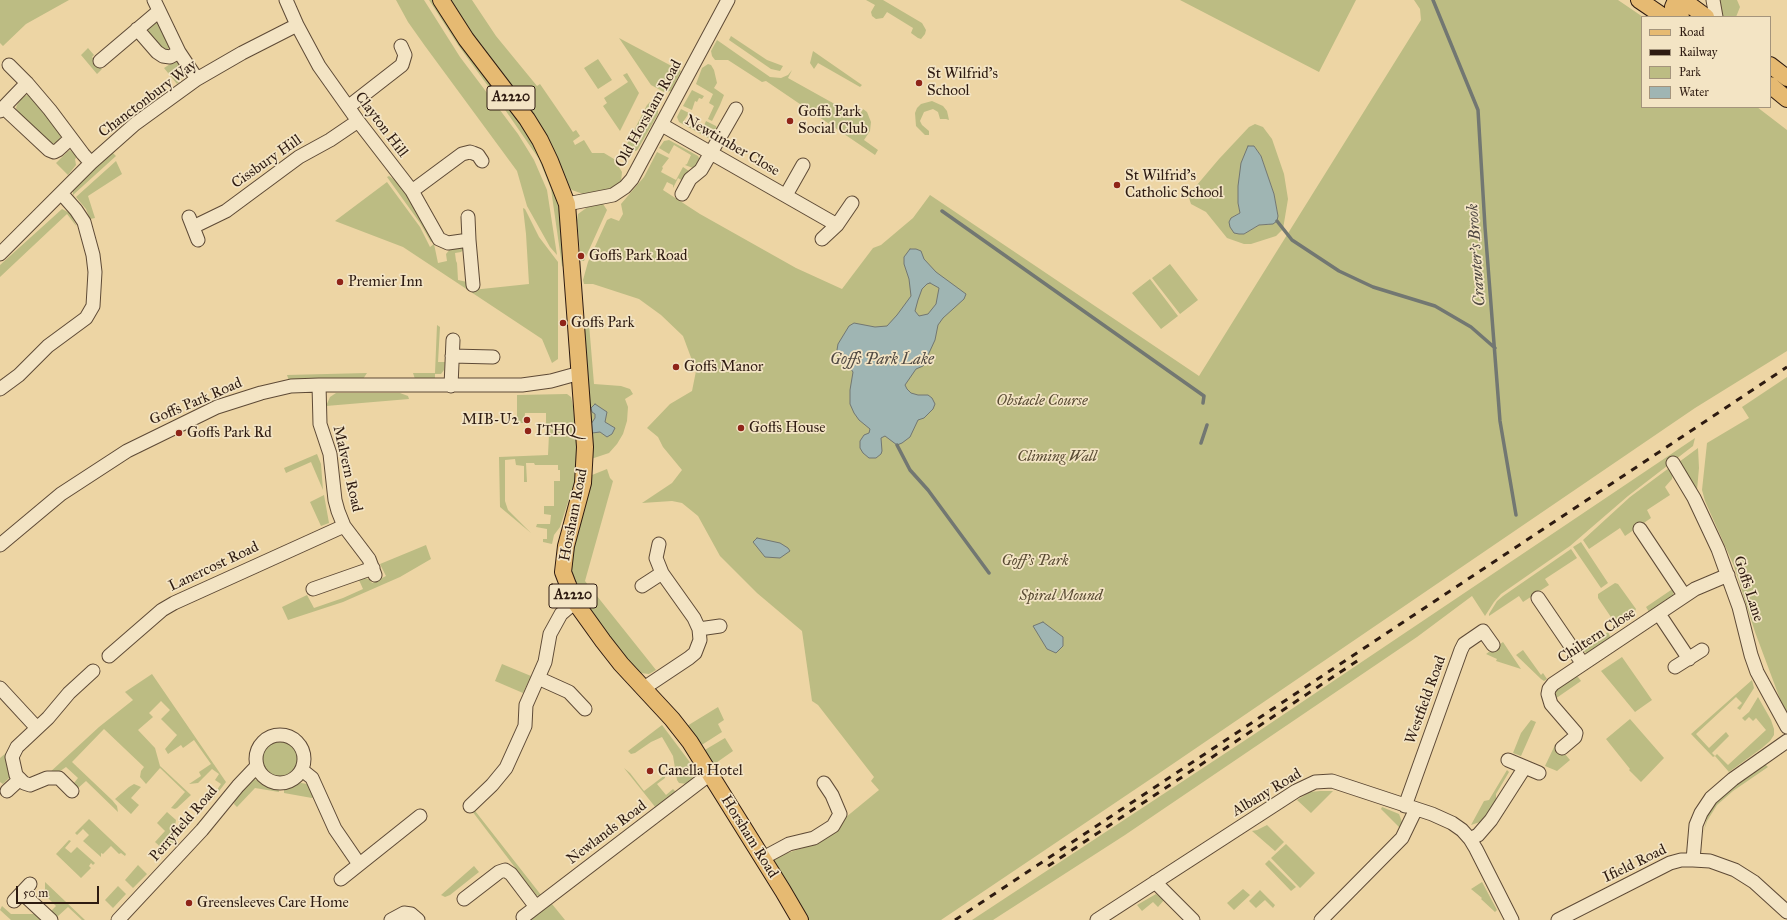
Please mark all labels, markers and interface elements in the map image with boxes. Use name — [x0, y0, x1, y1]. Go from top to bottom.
legend — [1641, 16, 1771, 108]
text: Road — [1679, 25, 1705, 39]
text: Railway — [1679, 45, 1717, 59]
street label: Chanctonbury Way — [95, 56, 201, 142]
street label: Old Horsham Road — [612, 57, 686, 171]
place label: St Wilfrid's School — [927, 65, 998, 100]
text: Park — [1679, 65, 1701, 79]
marker: St Wilfrid's School — [914, 78, 924, 88]
text: Water — [1679, 85, 1709, 99]
road number: A2220 — [487, 86, 535, 110]
street label: Clayton Hill — [351, 89, 411, 161]
place label: Goffs Park Social Club — [798, 103, 868, 138]
street label: Newtimber Close — [681, 112, 783, 180]
marker: Goffs Park Social Club — [785, 116, 795, 126]
street label: Cissbury Hill — [228, 131, 306, 193]
place label: St Wilfrid's Catholic School — [1125, 167, 1223, 202]
marker: St Wilfrid's Catholic School — [1112, 180, 1122, 190]
water label: Crawter's Brook — [1464, 203, 1490, 307]
place label: Goffs Park Road — [589, 247, 688, 265]
marker: Goffs Park Road — [576, 251, 586, 261]
place label: Premier Inn — [348, 273, 423, 291]
marker: Premier Inn — [335, 277, 345, 287]
place label: Goffs Park — [571, 314, 634, 332]
marker: Goffs Park — [558, 318, 568, 328]
water label: Goffs Park Lake — [830, 350, 934, 370]
place label: Goffs Manor — [684, 358, 763, 376]
marker: Goffs Manor — [671, 362, 681, 372]
street label: Goffs Park Road — [147, 374, 245, 430]
park label: Obstacle Course — [997, 392, 1087, 410]
place label: MIB-U2 — [462, 411, 519, 429]
marker: MIB-U2 — [522, 415, 532, 425]
place label: Goffs House — [749, 419, 825, 437]
place label: ITHQ — [536, 422, 576, 440]
marker: Goffs House — [736, 423, 746, 433]
place label: Goffs Park Rd — [187, 424, 272, 442]
street label: Malvern Road — [328, 424, 366, 514]
marker: ITHQ — [523, 426, 533, 436]
marker: Goffs Park Rd — [174, 428, 184, 438]
park label: Climing Wall — [1017, 448, 1097, 466]
street label: Horsham Road — [556, 467, 592, 563]
street label: Lanercost Road — [166, 538, 262, 596]
park label: Goff's Park — [1001, 552, 1069, 570]
street label: Goffs Lane — [1729, 554, 1767, 624]
road number: A2220 — [549, 584, 597, 608]
park label: Spiral Mound — [1019, 587, 1103, 605]
street label: Chiltern Close — [1555, 604, 1639, 668]
street label: Westfield Road — [1402, 654, 1450, 746]
place label: Canella Hotel — [658, 762, 743, 780]
street label: Albany Road — [1229, 765, 1305, 821]
marker: Canella Hotel — [645, 766, 655, 776]
street label: Perryfield Road — [146, 782, 222, 866]
street label: Horsham Road — [716, 792, 782, 882]
street label: Newlands Road — [564, 797, 650, 869]
street label: Ifield Road — [1600, 841, 1670, 887]
scale bar — [18, 878, 101, 904]
text: 50 m — [23, 886, 48, 900]
place label: Greensleeves Care Home — [197, 894, 349, 912]
marker: Greensleeves Care Home — [184, 898, 194, 908]

